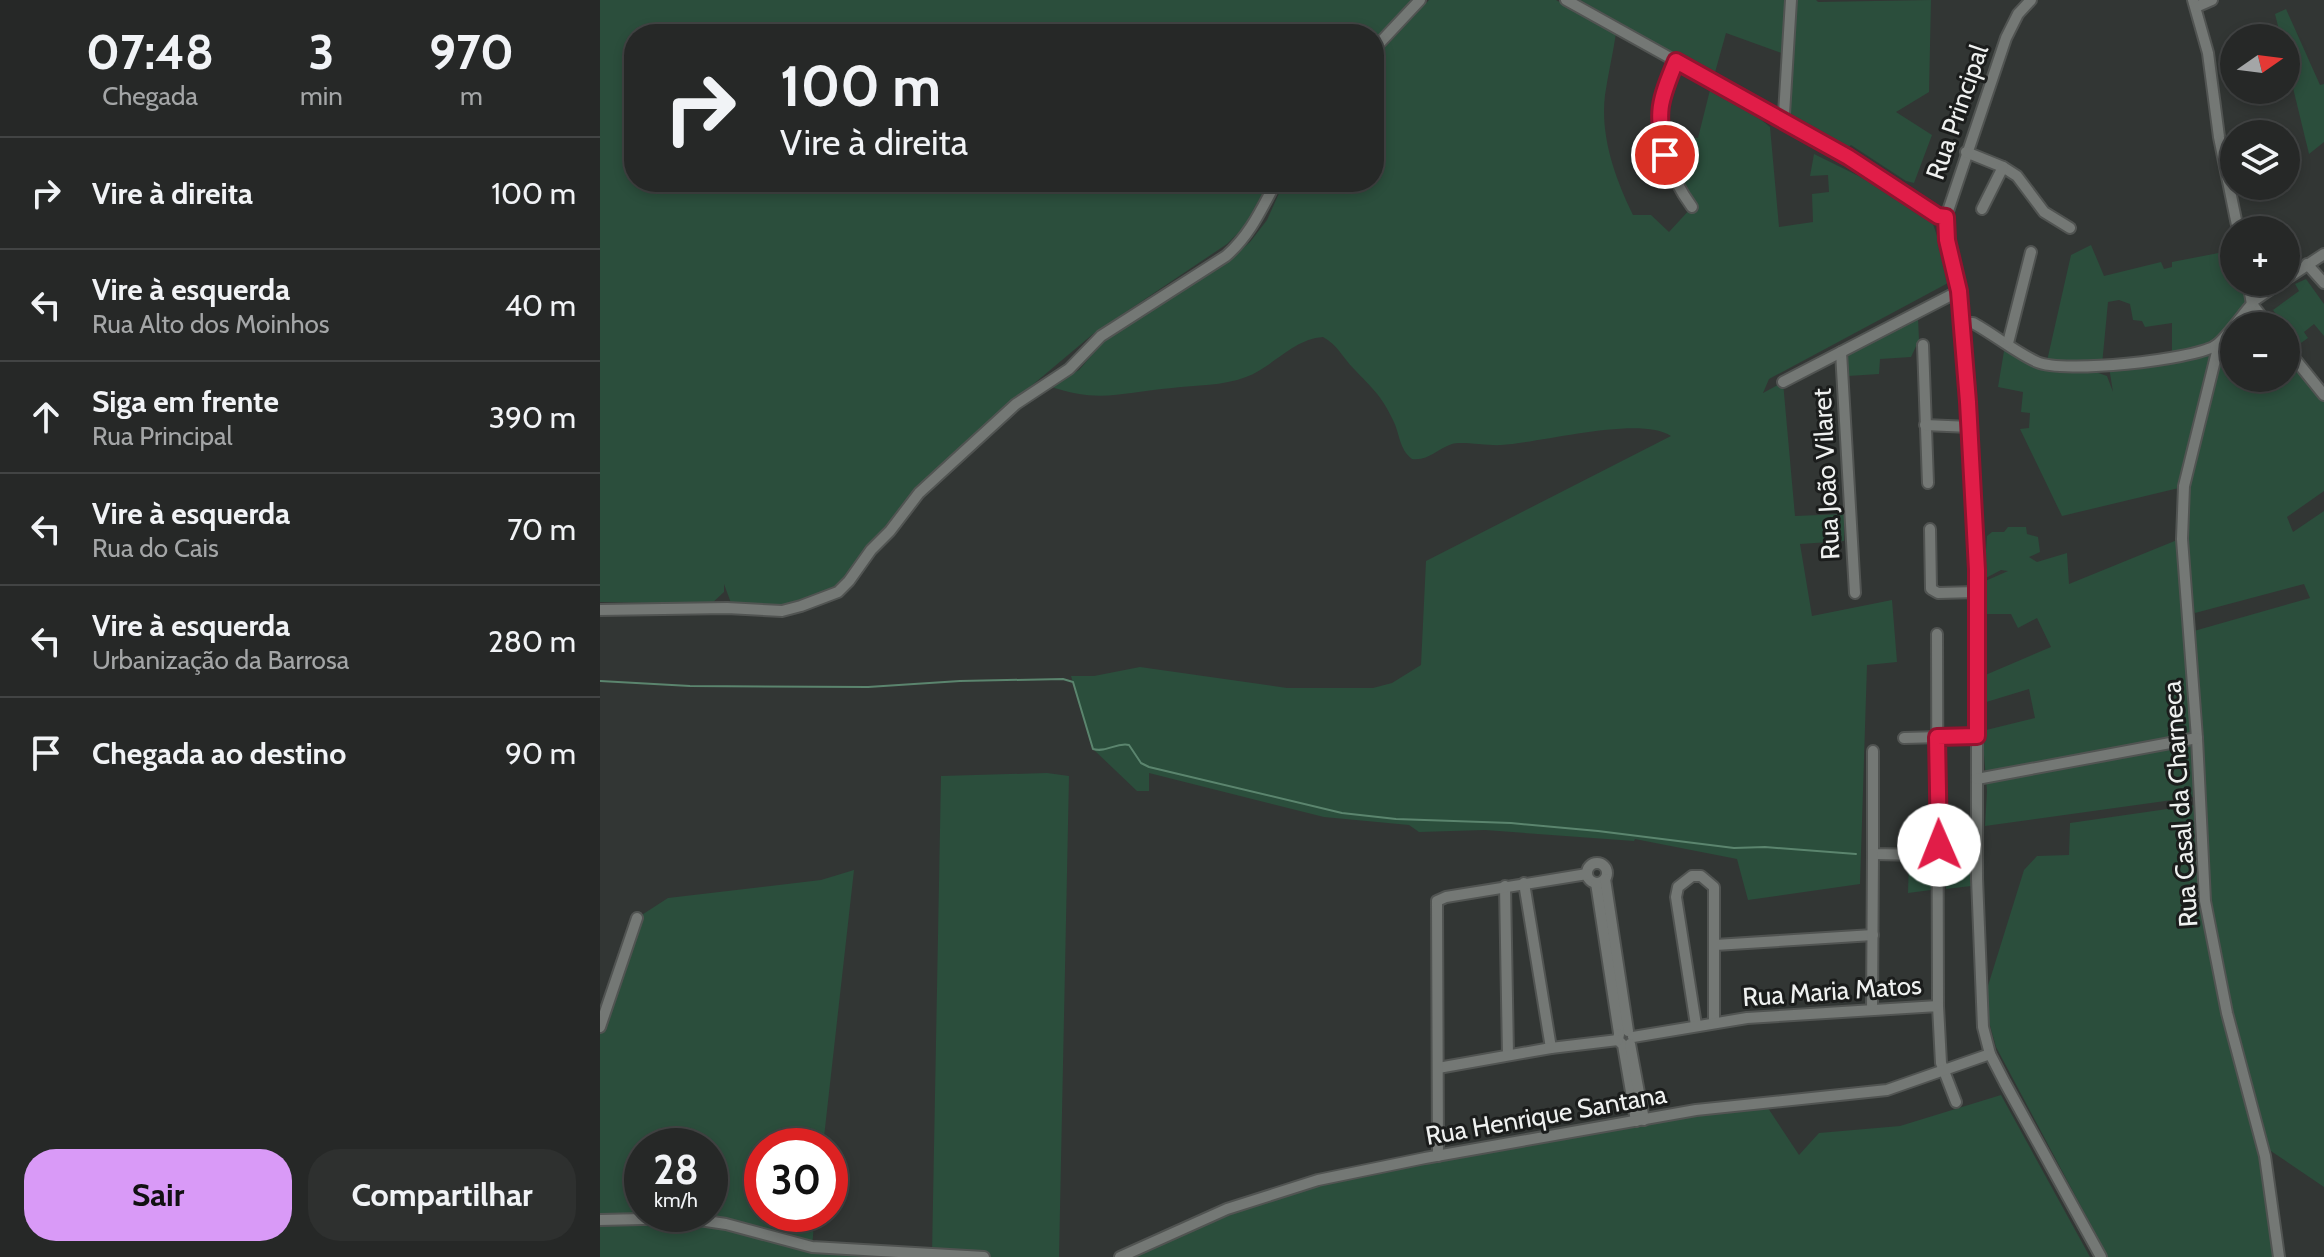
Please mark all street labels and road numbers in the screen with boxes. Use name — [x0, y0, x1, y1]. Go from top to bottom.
street label: Rua Principal — [1919, 40, 1995, 184]
street label: Rua João Vilaret — [1806, 387, 1846, 561]
street label: Rua Casal da Charneca — [2155, 679, 2205, 928]
street label: Rua Maria Matos — [1741, 969, 1923, 1013]
street label: Rua Henrique Santana — [1423, 1078, 1670, 1152]

